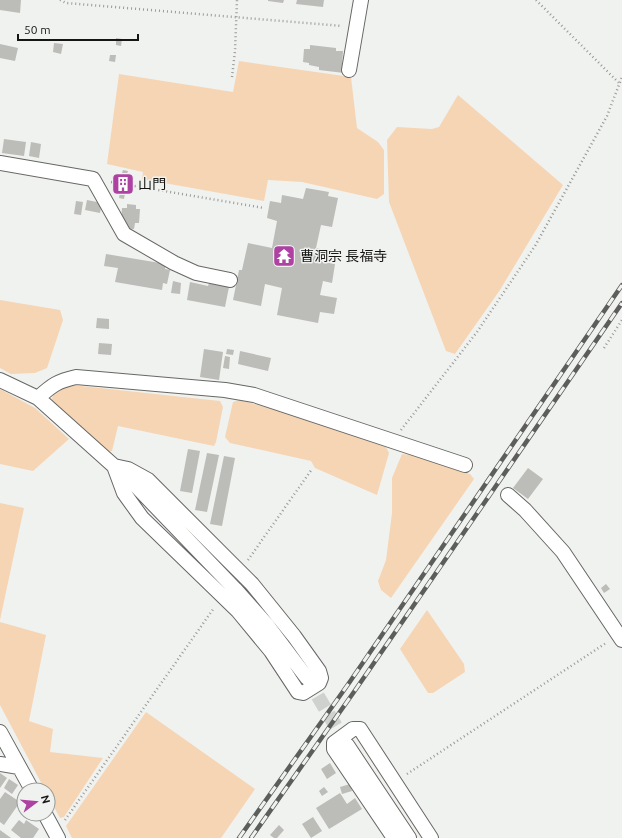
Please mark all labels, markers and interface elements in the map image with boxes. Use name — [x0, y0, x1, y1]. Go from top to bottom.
scale bar — [18, 16, 138, 42]
text: 50 m — [24, 23, 51, 36]
building icon: 山門 — [110, 171, 136, 197]
place label: 山門 — [138, 176, 166, 192]
temple icon: 曹洞宗 長福寺 — [271, 243, 297, 269]
place label: 曹洞宗 長福寺 — [300, 248, 387, 264]
north arrow — [16, 782, 56, 822]
text: N — [39, 794, 53, 805]

